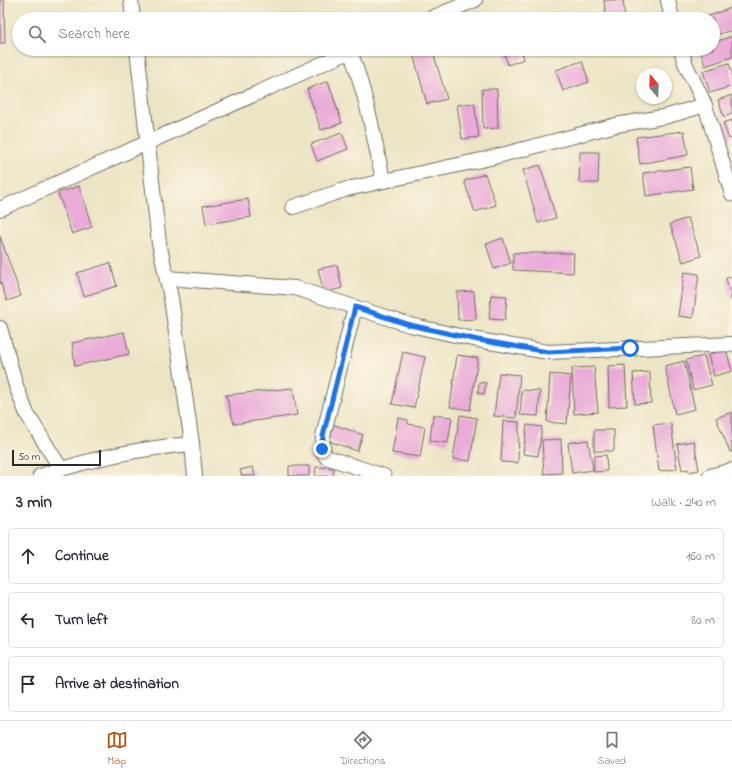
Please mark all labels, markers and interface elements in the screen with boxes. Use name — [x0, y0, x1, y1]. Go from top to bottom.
search box — [12, 12, 720, 56]
icon: search — [26, 23, 48, 45]
text: Search here — [58, 23, 130, 45]
north arrow — [636, 68, 672, 104]
route start — [621, 339, 639, 357]
route end — [313, 440, 331, 458]
scale bar — [12, 448, 101, 467]
text: 50 m — [18, 449, 40, 465]
text: 3 min — [16, 490, 52, 515]
text: Walk · 240 m — [651, 493, 716, 512]
icon: ahead — [17, 545, 39, 567]
text: Continue — [55, 545, 109, 567]
text: 160 m — [686, 547, 715, 566]
icon: left — [17, 609, 39, 631]
text: Turn left — [55, 609, 108, 631]
text: 80 m — [691, 611, 715, 630]
icon: arrive — [17, 673, 39, 695]
text: Arrive at destination — [55, 673, 179, 695]
tab: Map — [106, 729, 128, 769]
tab: Directions — [340, 729, 385, 769]
tab: Saved — [597, 729, 626, 769]

